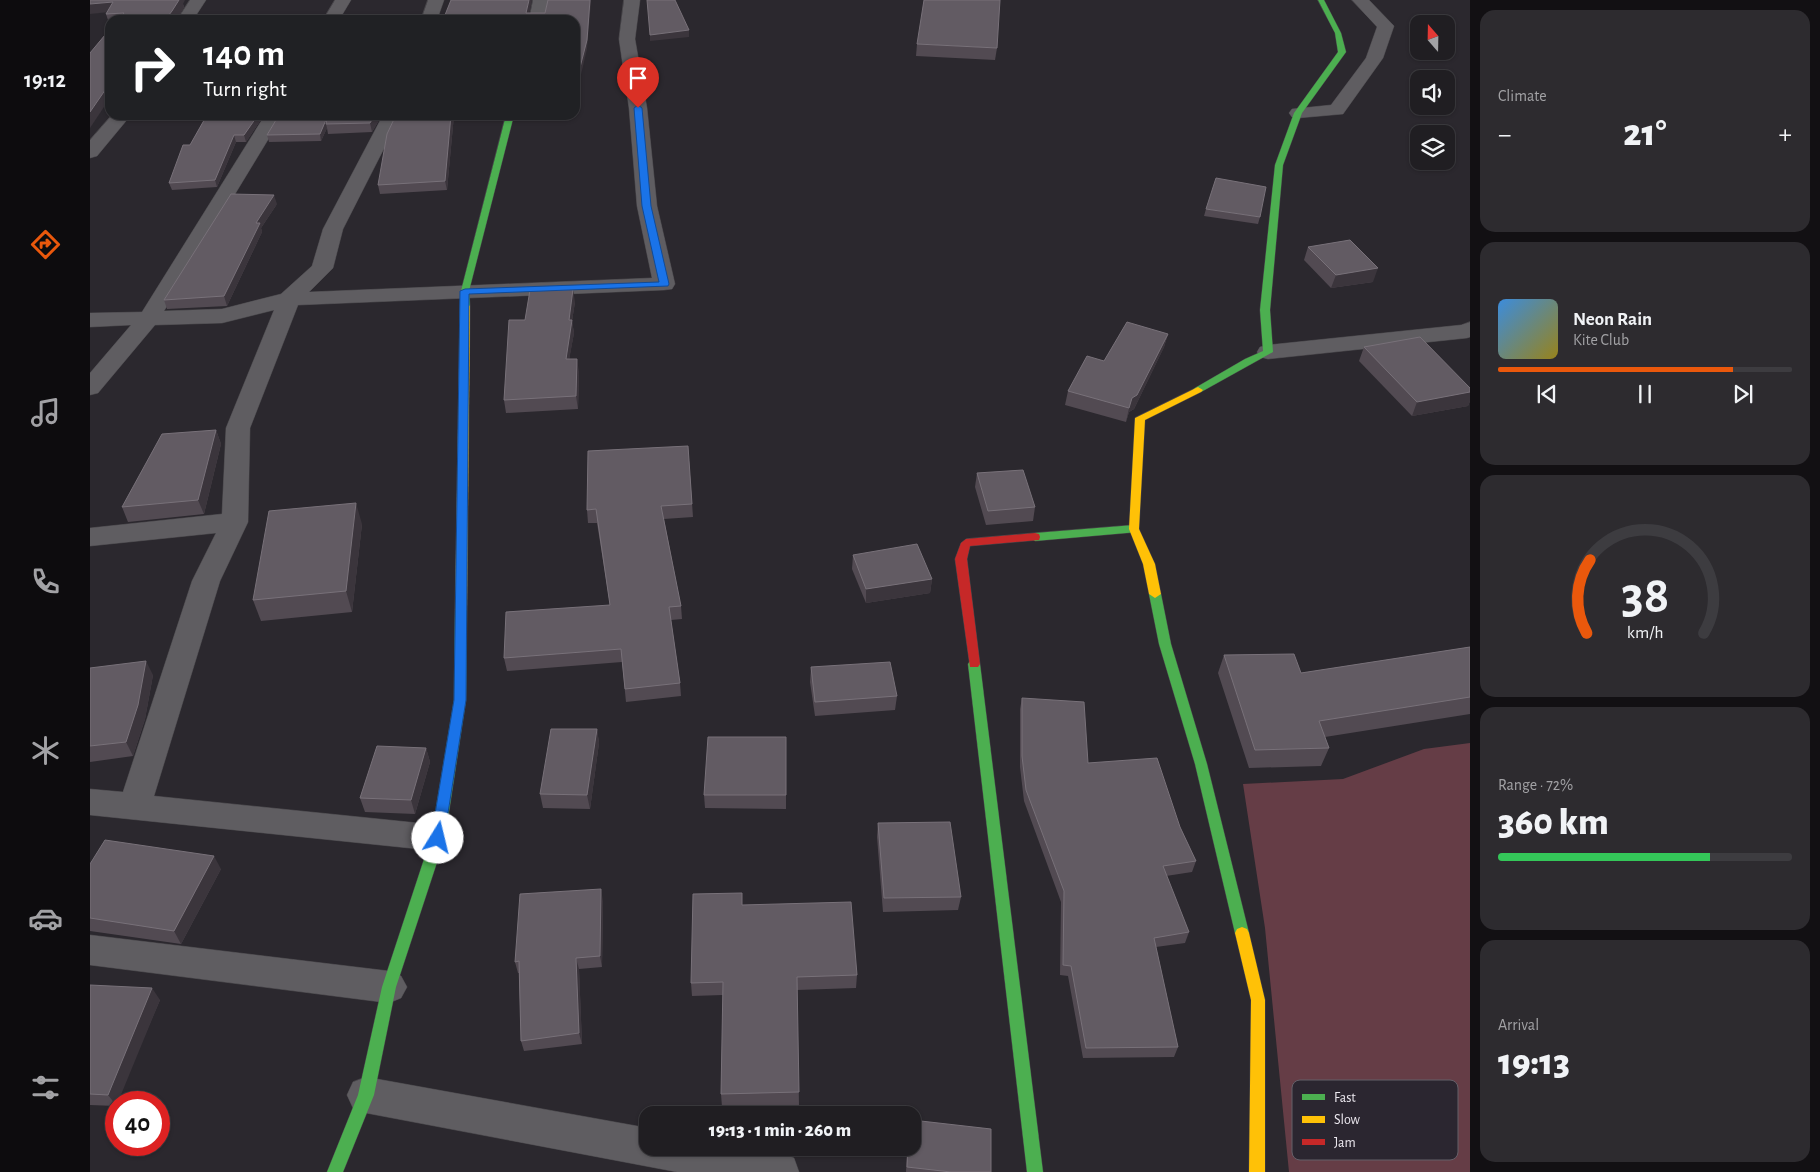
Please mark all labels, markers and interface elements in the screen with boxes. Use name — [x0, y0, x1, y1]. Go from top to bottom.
north arrow — [1410, 15, 1455, 60]
map controls — [1410, 15, 1455, 170]
icon: right — [120, 35, 185, 100]
text: 140 m — [203, 37, 285, 72]
pin — [617, 57, 659, 108]
icon: arrive — [624, 64, 652, 92]
text: 19:12 — [24, 69, 66, 91]
button: sound — [1410, 70, 1455, 115]
text: Turn right — [203, 78, 287, 100]
text: Climate — [1498, 88, 1547, 104]
text: 21° — [1623, 115, 1667, 153]
text: − — [1498, 121, 1511, 149]
text: + — [1779, 121, 1792, 149]
button: layers — [1410, 125, 1455, 170]
icon: directions — [28, 227, 63, 262]
text: Neon Rain — [1573, 310, 1652, 329]
text: Kite Club — [1573, 332, 1629, 348]
icon: previous — [1533, 380, 1561, 408]
icon: pause — [1631, 380, 1659, 408]
icon: next — [1729, 380, 1757, 408]
icon: music — [28, 395, 63, 430]
icon: phone — [28, 564, 63, 599]
text: 38 — [1621, 570, 1669, 622]
text: km/h — [1627, 624, 1663, 642]
icon: climate — [28, 733, 63, 768]
text: Range · 72% — [1498, 777, 1573, 793]
text: 360 km — [1498, 804, 1609, 842]
position arrow — [411, 811, 463, 863]
icon: car — [28, 901, 63, 936]
text: Arrival — [1498, 1017, 1539, 1033]
text: 19:13 — [1498, 1044, 1570, 1082]
icon: filters — [28, 1070, 63, 1105]
legend — [1292, 1080, 1458, 1160]
speed limit sign: 40 — [105, 1091, 170, 1156]
text: Fast — [1334, 1091, 1356, 1105]
text: Slow — [1334, 1113, 1361, 1127]
text: 19:13 · 1 min · 260 m — [709, 1121, 851, 1140]
text: Jam — [1334, 1136, 1356, 1150]

